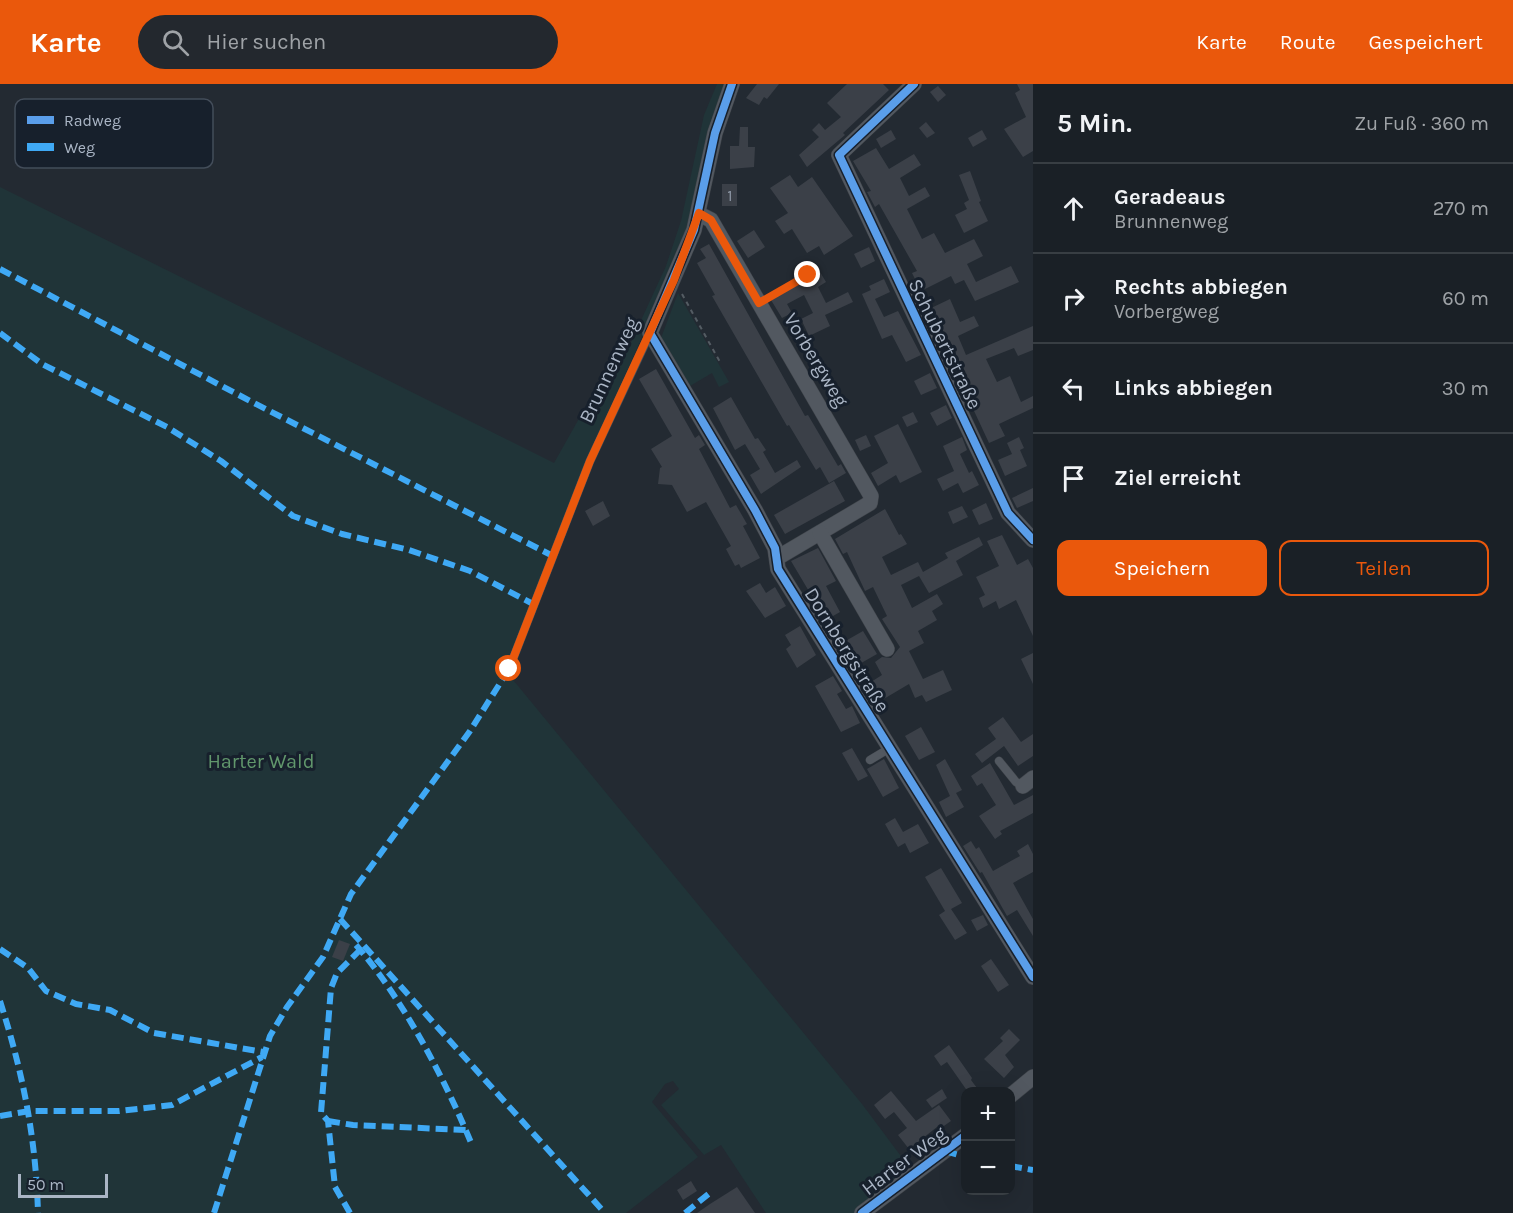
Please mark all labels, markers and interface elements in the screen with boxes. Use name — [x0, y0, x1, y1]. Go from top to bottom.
search box — [138, 15, 558, 69]
text: Karte — [30, 26, 102, 59]
icon: search — [159, 26, 192, 59]
text: Hier suchen — [207, 29, 326, 55]
text: Karte — [1196, 30, 1247, 54]
text: Route — [1280, 30, 1336, 54]
text: Gespeichert — [1369, 30, 1483, 54]
legend — [15, 99, 213, 168]
text: 5 Min. — [1057, 108, 1132, 139]
text: Radweg — [64, 111, 121, 130]
text: Zu Fuß · 360 m — [1354, 112, 1489, 135]
text: Weg — [64, 138, 95, 157]
text: Geradeaus — [1114, 184, 1226, 210]
house number: 1 — [727, 186, 733, 205]
icon: ahead — [1057, 192, 1090, 225]
text: 270 m — [1433, 197, 1489, 220]
text: Brunnenweg — [1114, 210, 1228, 233]
route end — [794, 261, 820, 287]
text: Rechts abbiegen — [1114, 274, 1288, 300]
street label: Schubertstraße — [903, 275, 987, 413]
icon: right — [1057, 282, 1090, 315]
text: 60 m — [1442, 287, 1489, 310]
text: Vorbergweg — [1114, 300, 1219, 323]
street label: Vorbergweg — [779, 309, 853, 411]
street label: Brunnenweg — [574, 313, 644, 427]
icon: left — [1057, 372, 1090, 405]
text: Links abbiegen — [1114, 375, 1273, 401]
text: 30 m — [1442, 377, 1489, 400]
icon: arrive — [1057, 462, 1090, 495]
text: Ziel erreicht — [1114, 465, 1241, 491]
button: Speichern — [1057, 540, 1267, 596]
button: Teilen — [1279, 540, 1489, 596]
street label: Dornbergstraße — [799, 583, 895, 717]
route start — [495, 655, 521, 681]
park label: Harter Wald — [207, 750, 315, 773]
map controls — [961, 1087, 1015, 1195]
button: + — [961, 1087, 1015, 1141]
street label: Harter Weg — [857, 1122, 951, 1200]
button: − — [961, 1141, 1015, 1195]
scale bar — [18, 1171, 108, 1198]
text: 50 m — [27, 1175, 64, 1194]

